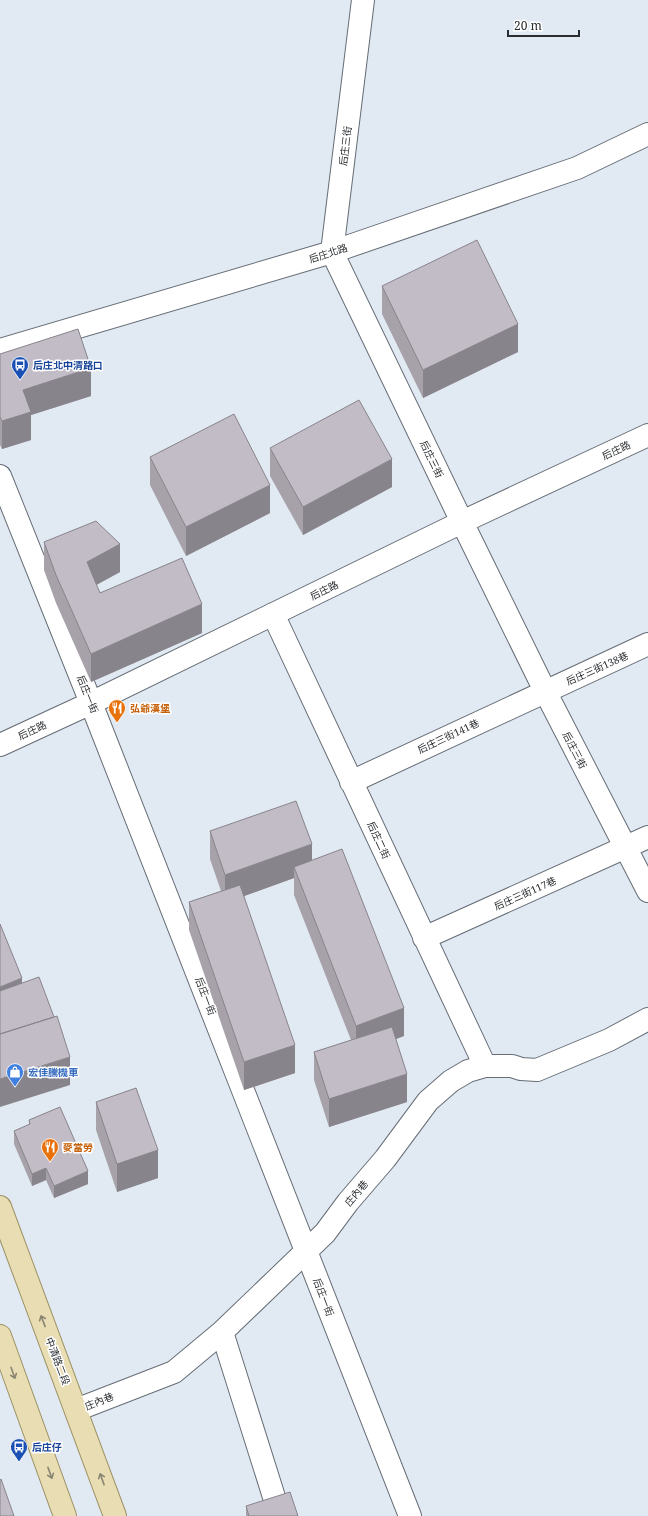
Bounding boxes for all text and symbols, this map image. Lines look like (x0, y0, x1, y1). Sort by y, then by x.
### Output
scale bar (508, 12, 579, 38)
text: 20 m (514, 17, 542, 34)
street label: 后庄三街 (336, 125, 354, 167)
street label: 后庄北路 (307, 240, 349, 266)
bus stop icon: 后庄北中清路口 (10, 355, 30, 380)
place label: 后庄北中清路口 (33, 358, 103, 372)
street label: 后庄路 (599, 437, 633, 463)
street label: 后庄三街 (417, 438, 447, 480)
street label: 后庄路 (307, 577, 341, 603)
street label: 后庄三街138巷 (564, 648, 630, 688)
street label: 后庄一街 (74, 673, 102, 715)
restaurant icon: 弘爺漢堡 (107, 698, 127, 723)
place label: 弘爺漢堡 (130, 701, 171, 715)
street label: 后庄三街141巷 (415, 716, 481, 756)
street label: 后庄路 (15, 717, 49, 743)
street label: 后庄三街 (560, 729, 590, 771)
street label: 后庄二街 (364, 819, 394, 861)
street label: 后庄三街117巷 (492, 873, 558, 913)
street label: 后庄一街 (192, 975, 220, 1017)
shop icon: 宏佳騰機車 (5, 1062, 25, 1087)
place label: 宏佳騰機車 (28, 1065, 78, 1079)
restaurant icon: 麥當勞 (40, 1137, 60, 1162)
place label: 麥當勞 (62, 1140, 93, 1154)
street label: 庄內巷 (341, 1177, 371, 1209)
street label: 后庄一街 (310, 1276, 338, 1318)
one-way arrow (39, 1315, 46, 1328)
street label: 中清路二段 (43, 1335, 73, 1387)
one-way arrow (10, 1366, 17, 1379)
street label: 庄內巷 (82, 1389, 116, 1413)
bus stop icon: 后庄仔 (9, 1437, 29, 1462)
place label: 后庄仔 (32, 1440, 62, 1454)
one-way arrow (47, 1466, 54, 1479)
one-way arrow (97, 1474, 105, 1486)

